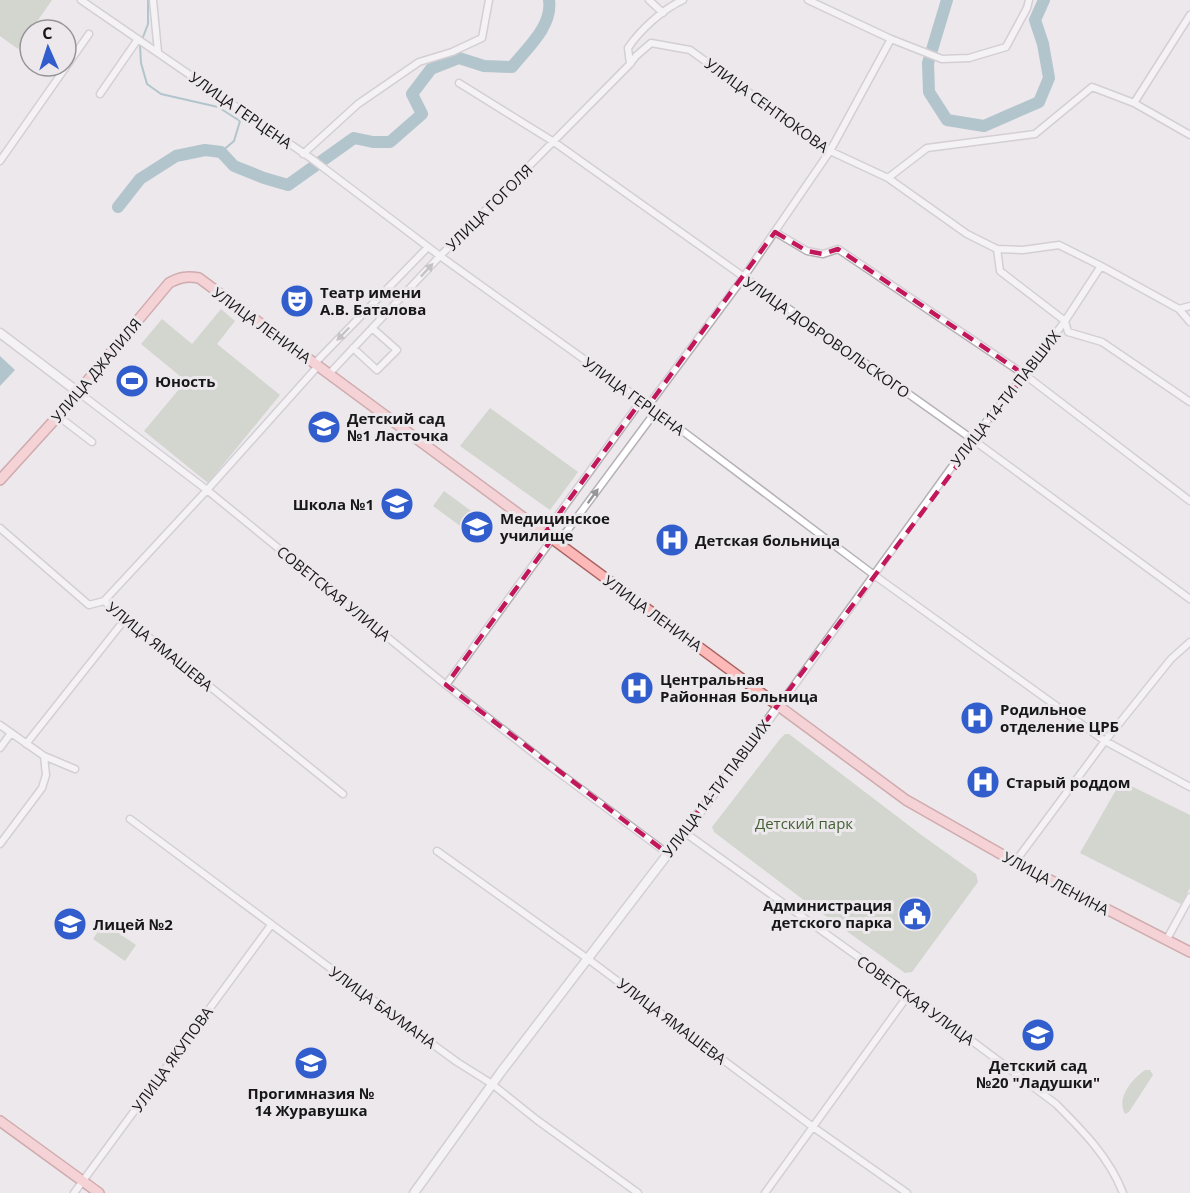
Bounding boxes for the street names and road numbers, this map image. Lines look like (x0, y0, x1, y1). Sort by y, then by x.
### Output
street label: УЛИЦА СЕНТЮКОВА (701, 53, 833, 157)
street label: УЛИЦА ГЕРЦЕНА (186, 67, 297, 153)
street label: УЛИЦА ГОГОЛЯ (441, 159, 537, 255)
street label: УЛИЦА ДОБРОВОЛЬСКОГО (740, 272, 914, 402)
street label: УЛИЦА ЛЕНИНА (209, 282, 316, 368)
street label: УЛИЦА ДЖАЛИЛЯ (47, 314, 145, 426)
street label: УЛИЦА 14-ТИ ПАВШИХ (946, 326, 1064, 470)
street label: УЛИЦА ГЕРЦЕНА (579, 352, 689, 440)
street label: СОВЕТСКАЯ УЛИЦА (273, 541, 395, 645)
street label: УЛИЦА ЛЕНИНА (600, 570, 707, 656)
street label: УЛИЦА ЯМАШЕВА (103, 597, 218, 695)
street label: УЛИЦА 14-ТИ ПАВШИХ (658, 715, 774, 861)
street label: УЛИЦА ЛЕНИНА (999, 847, 1113, 920)
street label: СОВЕТСКАЯ УЛИЦА (853, 951, 979, 1050)
street label: УЛИЦА БАУМАНА (326, 962, 441, 1053)
street label: УЛИЦА ЯМАШЕВА (614, 974, 731, 1069)
street label: УЛИЦА ЯКУПОВА (127, 1002, 217, 1116)

